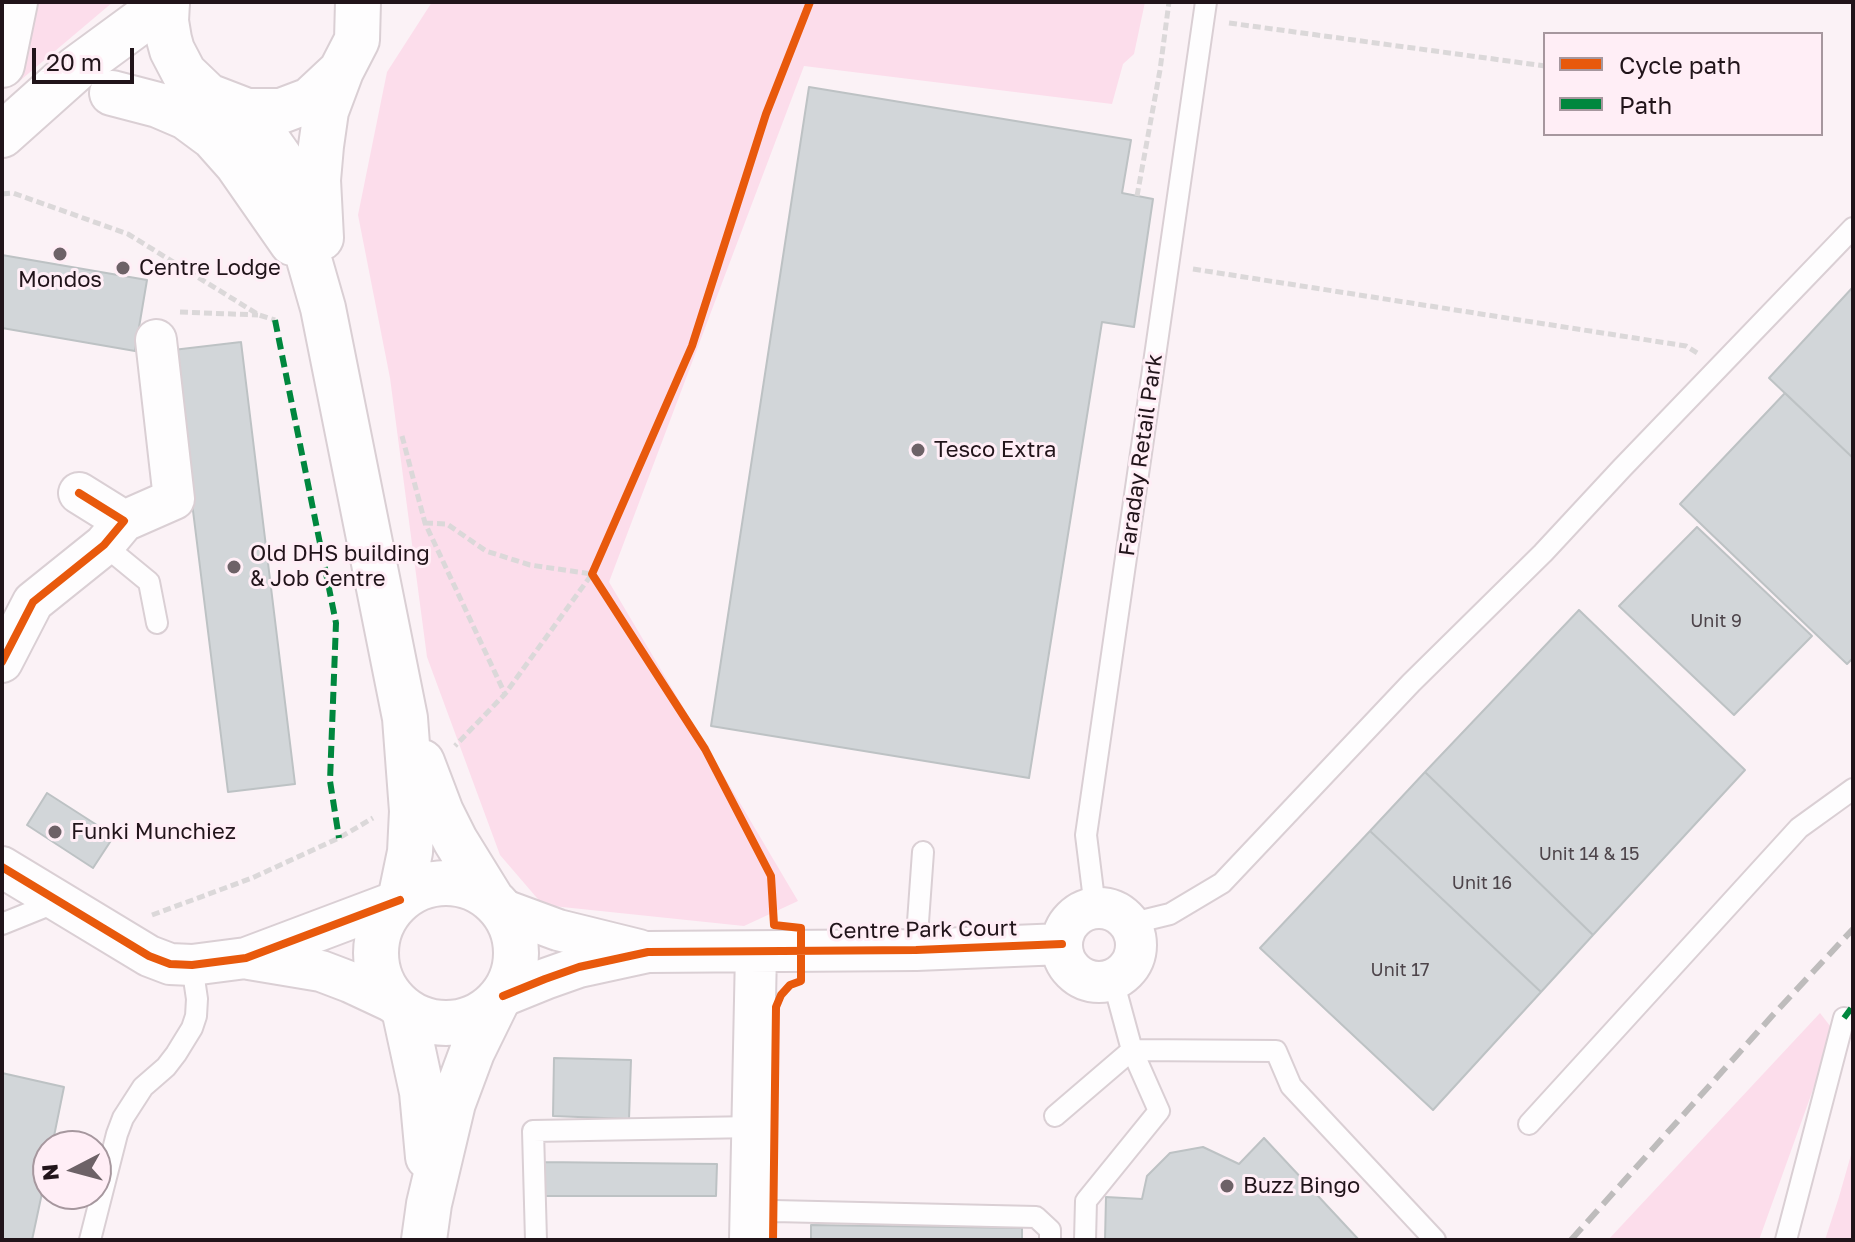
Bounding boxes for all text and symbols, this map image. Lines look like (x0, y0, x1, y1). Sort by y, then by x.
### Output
scale bar (36, 32, 138, 82)
legend (1543, 32, 1823, 136)
text: 20 m (46, 47, 102, 76)
text: Cycle path (1619, 50, 1741, 79)
text: Path (1619, 90, 1672, 119)
marker: Mondos (51, 245, 69, 263)
place label: Centre Lodge (139, 255, 281, 281)
marker: Centre Lodge (114, 259, 132, 277)
place label: Mondos (18, 267, 102, 293)
street label: Faraday Retail Park (1114, 352, 1168, 558)
place label: Tesco Extra (934, 437, 1056, 463)
marker: Tesco Extra (909, 441, 927, 459)
place label: Old DHS building & Job Centre (250, 541, 430, 592)
marker: Old DHS building & Job Centre (225, 558, 243, 576)
house number: Unit 9 (1690, 610, 1742, 632)
place label: Funki Munchiez (71, 819, 236, 845)
marker: Funki Munchiez (46, 823, 64, 841)
house number: Unit 14 & 15 (1539, 843, 1639, 865)
house number: Unit 16 (1452, 872, 1512, 894)
street label: Centre Park Court (828, 915, 1018, 945)
house number: Unit 17 (1370, 959, 1430, 981)
north arrow (32, 1130, 112, 1210)
text: N (35, 1163, 64, 1182)
place label: Buzz Bingo (1243, 1173, 1360, 1199)
marker: Buzz Bingo (1218, 1177, 1236, 1195)

